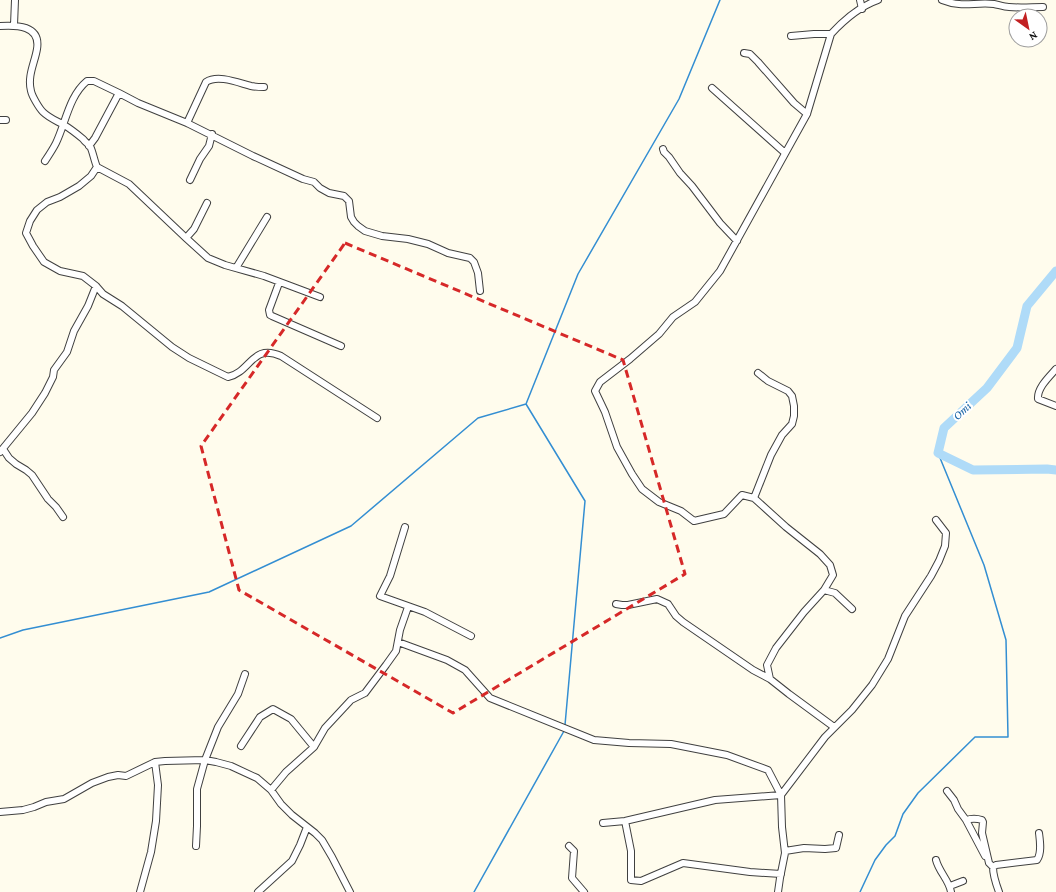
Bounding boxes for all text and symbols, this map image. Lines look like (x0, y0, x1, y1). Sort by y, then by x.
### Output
north arrow (1008, 8, 1048, 48)
text: N (1027, 29, 1040, 44)
water label: Omi (950, 398, 975, 423)

